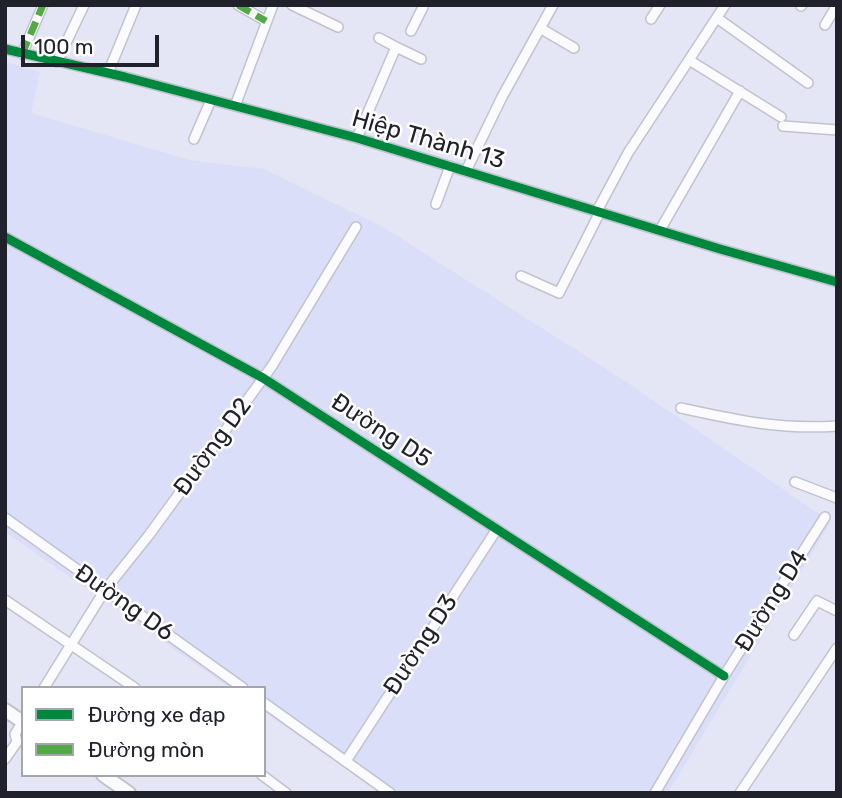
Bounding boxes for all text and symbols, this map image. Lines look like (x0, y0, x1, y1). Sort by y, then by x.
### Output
scale bar (24, 21, 163, 65)
text: 100 m (34, 34, 93, 59)
street label: Hiệp Thành 13 (348, 104, 508, 176)
street label: Đường D5 (325, 388, 437, 474)
street label: Đường D2 (168, 392, 258, 502)
street label: Đường D4 (729, 545, 815, 657)
street label: Đường D6 (69, 558, 179, 648)
street label: Đường D3 (378, 589, 464, 701)
legend (21, 686, 266, 777)
text: Đường xe đạp (88, 702, 226, 727)
text: Đường mòn (88, 737, 204, 762)

